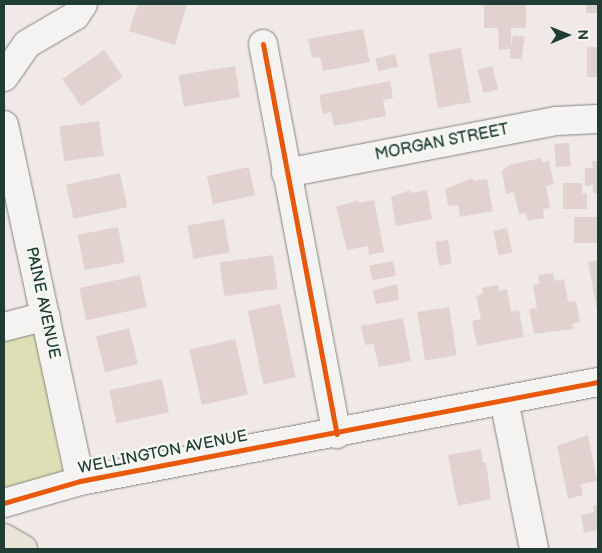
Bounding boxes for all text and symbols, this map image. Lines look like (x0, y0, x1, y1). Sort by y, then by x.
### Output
north arrow (542, 10, 592, 60)
text: N (574, 29, 591, 40)
street label: MORGAN STREET (373, 121, 511, 165)
street label: PAINE AVENUE (21, 245, 63, 361)
street label: WELLINGTON AVENUE (77, 427, 249, 479)

